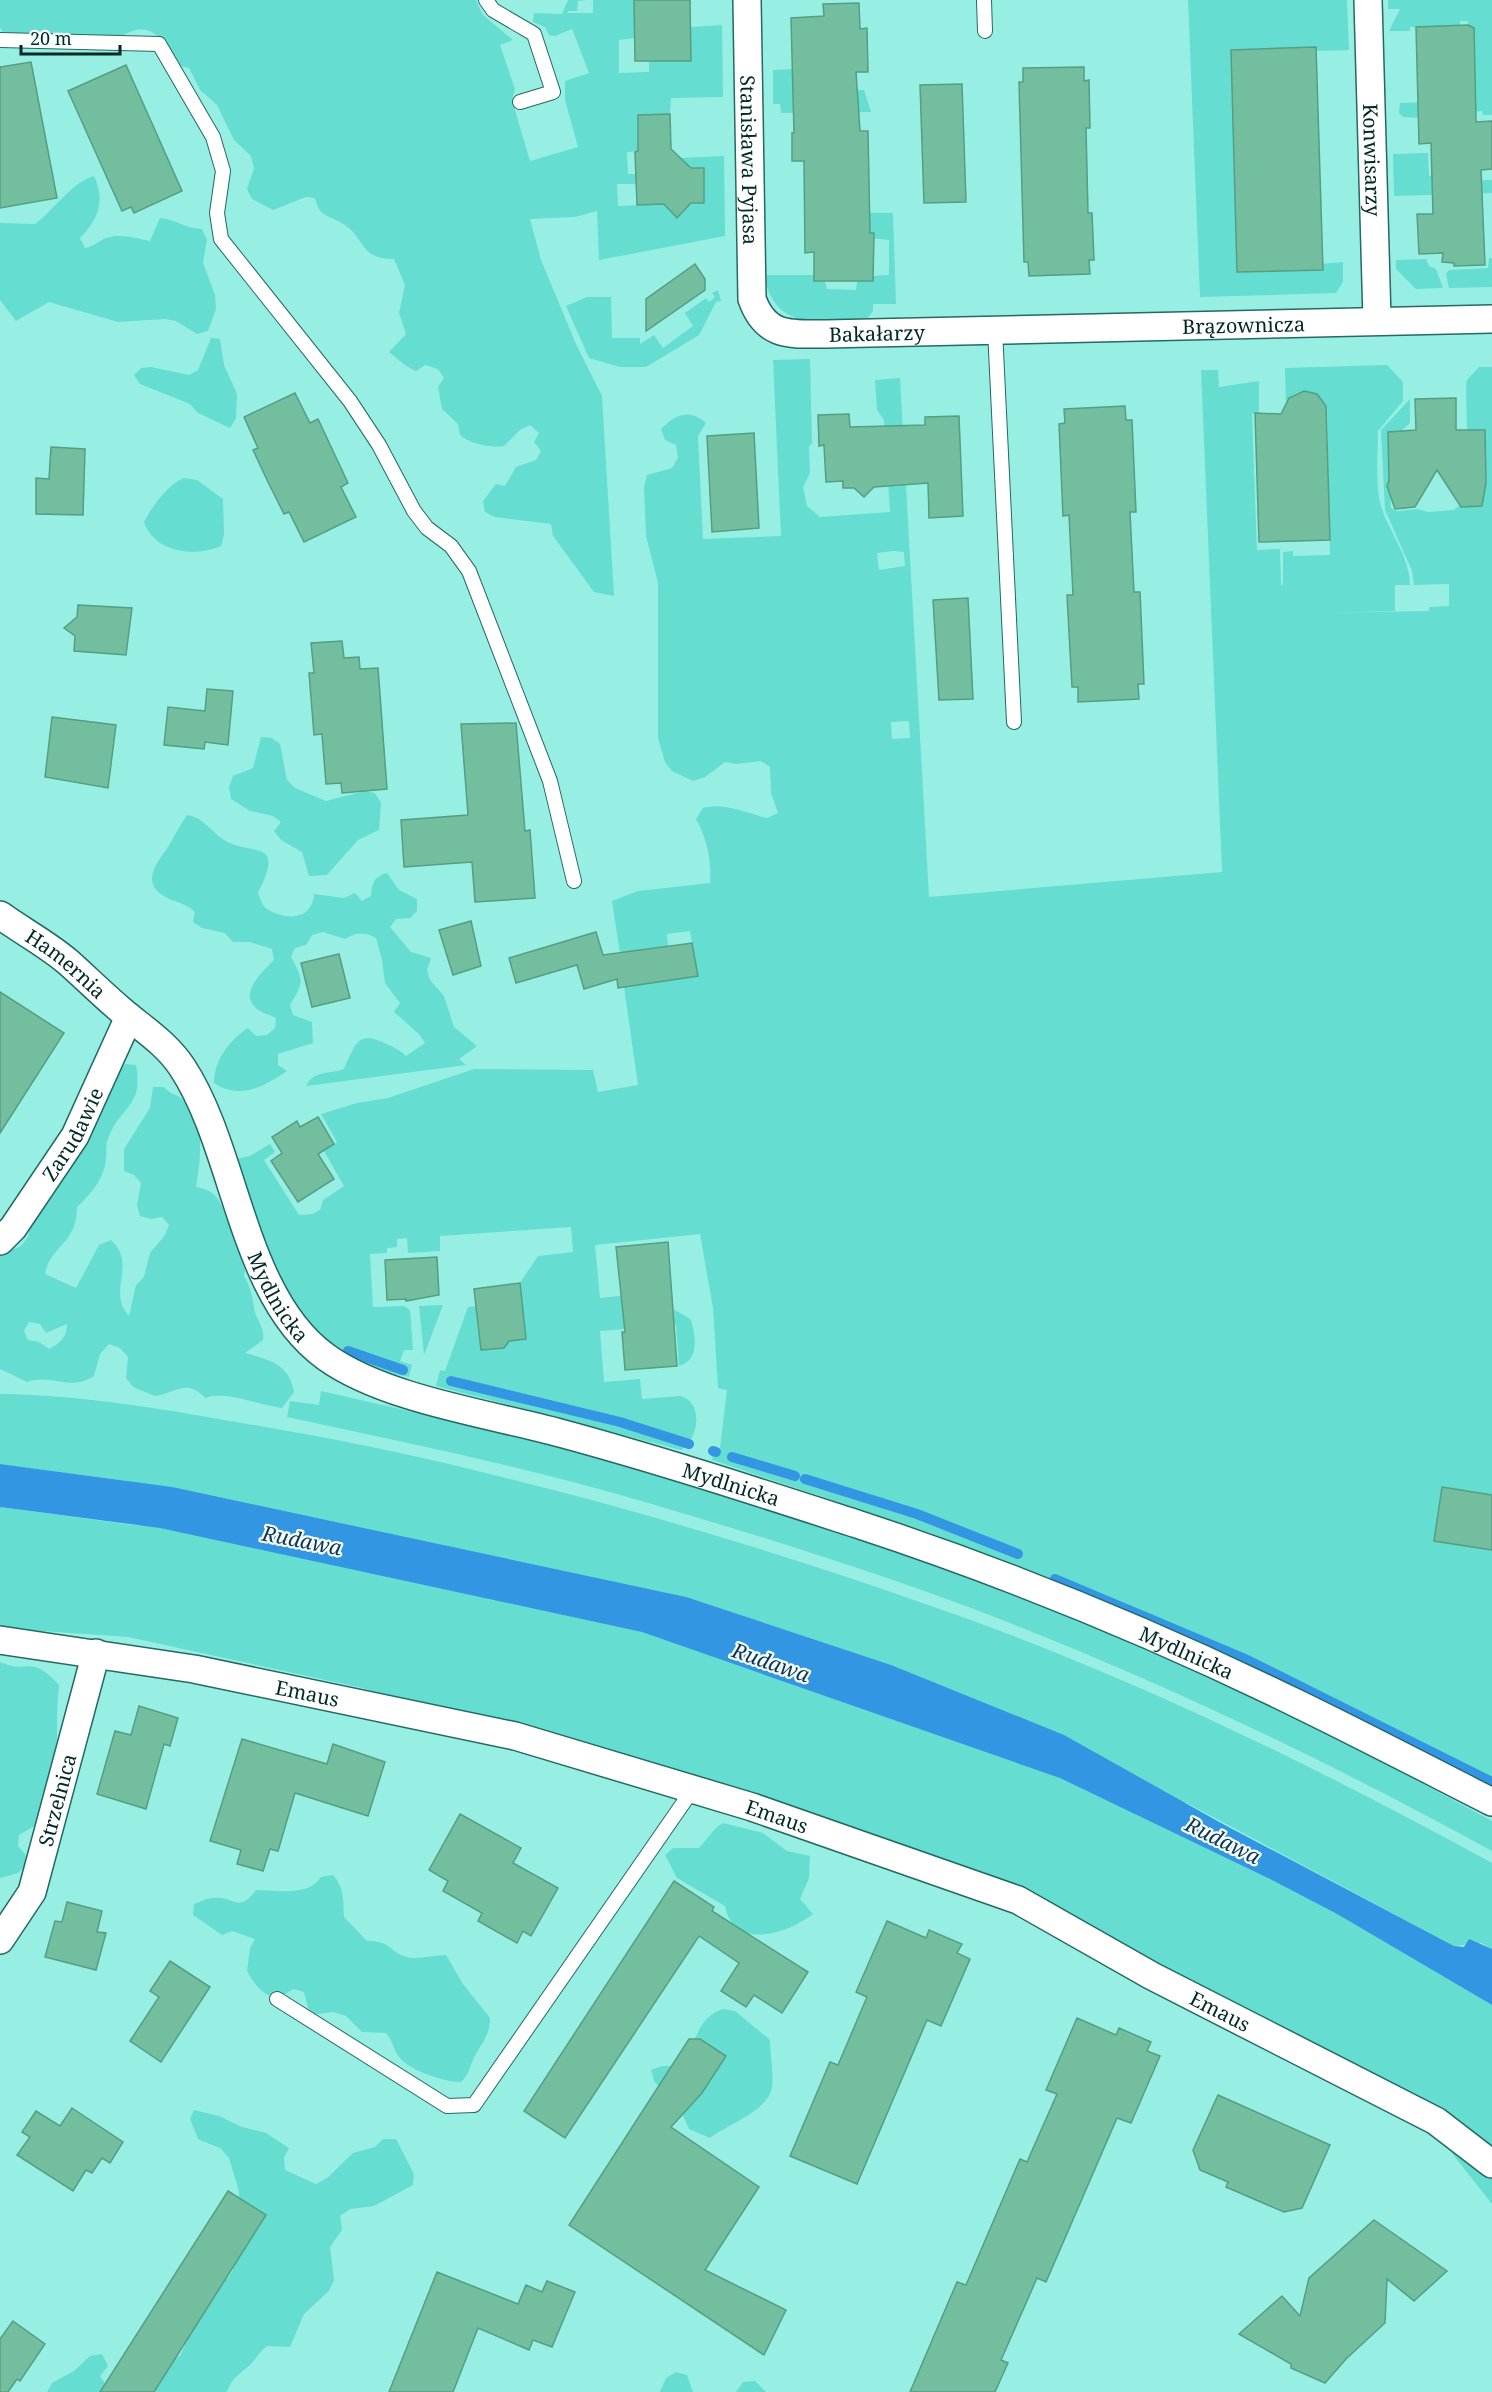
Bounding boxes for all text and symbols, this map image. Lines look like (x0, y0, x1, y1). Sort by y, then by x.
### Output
scale bar (21, 18, 120, 56)
text: 20 m (30, 26, 72, 50)
street label: Stanisława Pyjasa (735, 75, 765, 245)
street label: Konwisarzy (1357, 103, 1388, 217)
street label: Brązownicza (1182, 310, 1305, 339)
street label: Bakałarzy (828, 318, 926, 347)
street label: Hamernia (21, 922, 112, 1004)
street label: Zarudawie (35, 1083, 109, 1186)
street label: Mydlnicka (242, 1247, 315, 1348)
street label: Mydlnicka (679, 1456, 783, 1512)
water label: Rudawa (259, 1518, 345, 1562)
street label: Mydlnicka (1135, 1619, 1238, 1685)
water label: Rudawa (728, 1635, 814, 1689)
street label: Emaus (273, 1673, 342, 1712)
street label: Strzelnica (31, 1751, 82, 1849)
street label: Emaus (742, 1792, 812, 1839)
water label: Rudawa (1180, 1809, 1266, 1871)
street label: Emaus (1185, 1984, 1255, 2038)

